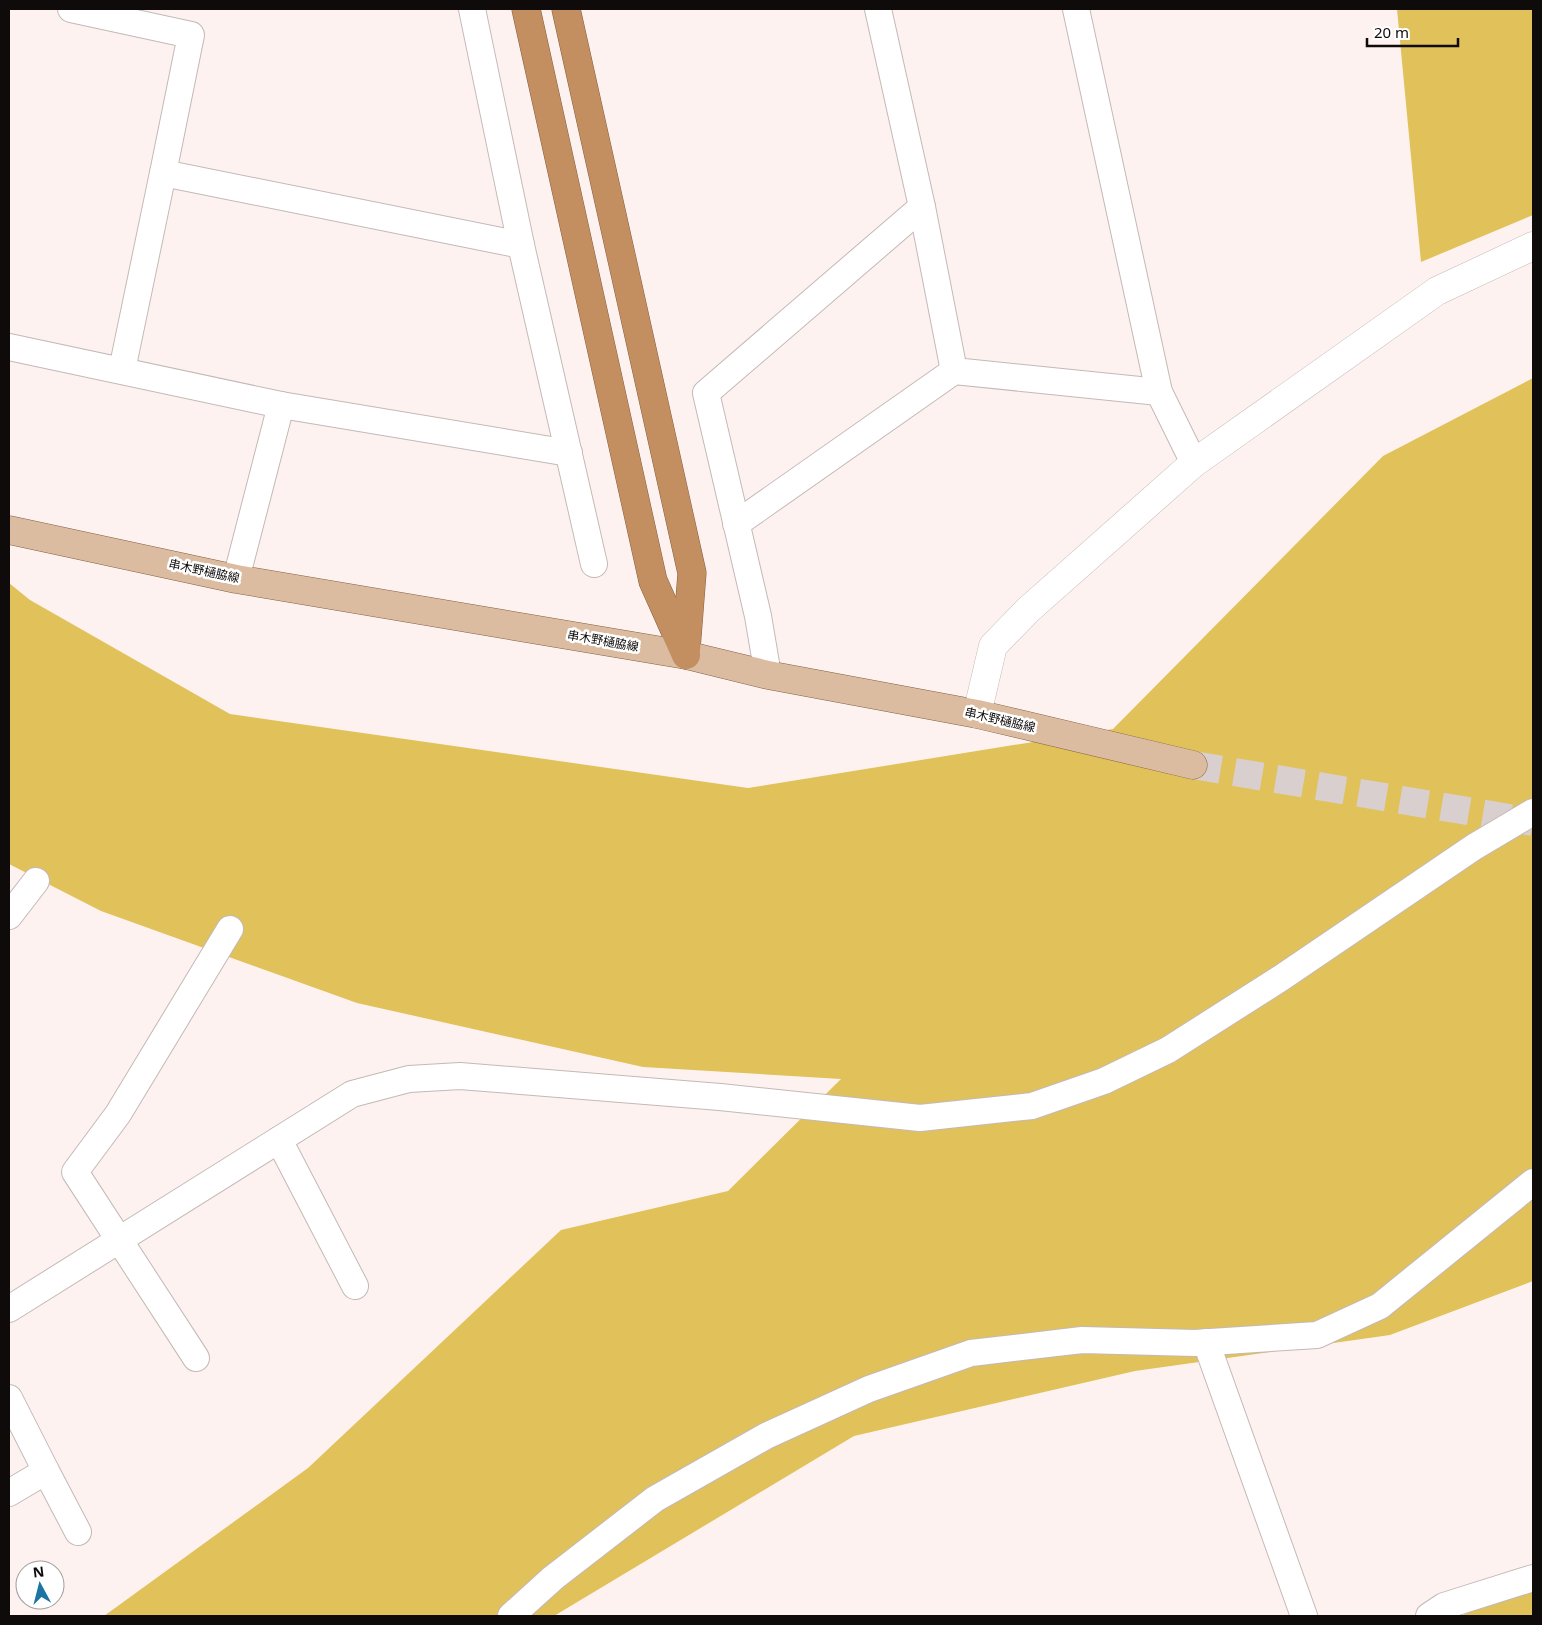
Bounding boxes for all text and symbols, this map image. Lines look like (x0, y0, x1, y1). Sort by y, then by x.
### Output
scale bar (1367, 15, 1458, 47)
text: 20 m (1374, 22, 1409, 42)
street label: 串木野樋脇線 (167, 555, 241, 586)
street label: 串木野樋脇線 (566, 626, 640, 655)
street label: 串木野樋脇線 (963, 703, 1037, 736)
north arrow (15, 1560, 65, 1610)
text: N (32, 1561, 45, 1582)

